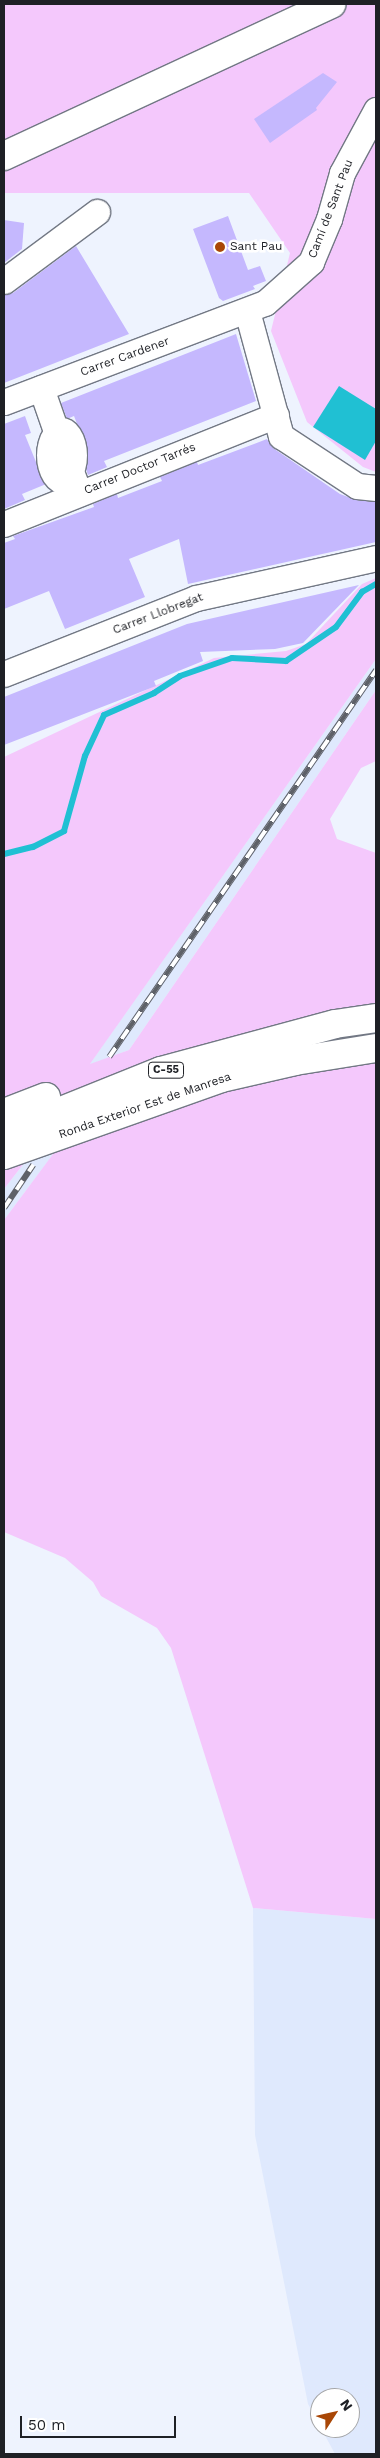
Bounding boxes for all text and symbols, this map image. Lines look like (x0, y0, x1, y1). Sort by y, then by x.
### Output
street label: Camí de Sant Pau (306, 158, 356, 260)
place label: Sant Pau (230, 240, 282, 254)
marker: Sant Pau (214, 241, 226, 253)
street label: Carrer Cardener (78, 334, 172, 380)
street label: Carrer Doctor Tarrés (82, 440, 198, 498)
street label: Carrer Llobregat (111, 590, 205, 638)
road number: C-55 (147, 1062, 185, 1078)
street label: Ronda Exterior Est de Manresa (57, 1070, 233, 1142)
north arrow (310, 2388, 360, 2438)
text: N (337, 2396, 356, 2414)
scale bar (22, 2406, 179, 2438)
text: 50 m (28, 2416, 65, 2434)

